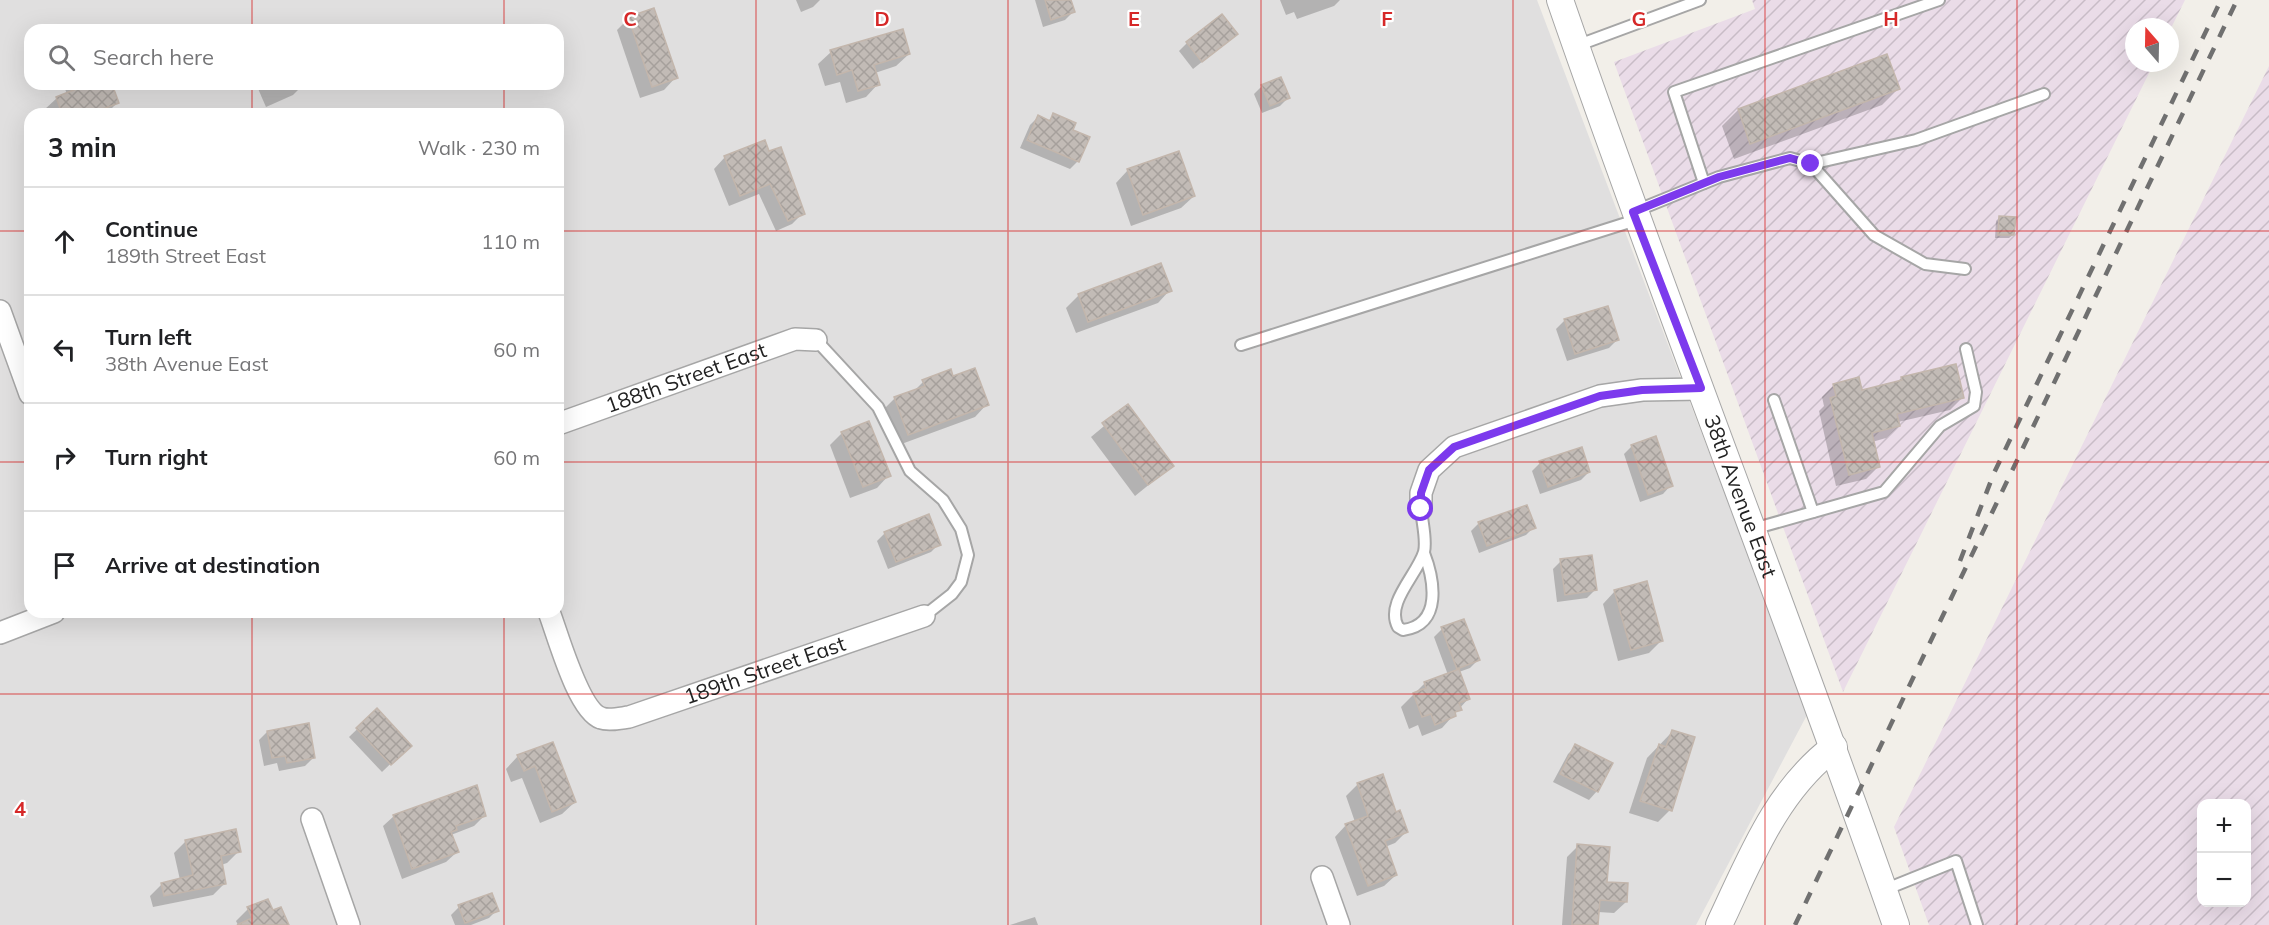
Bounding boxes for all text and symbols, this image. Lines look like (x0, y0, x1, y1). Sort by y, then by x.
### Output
text: C (623, 6, 637, 31)
text: D (874, 6, 890, 31)
text: E (1128, 6, 1140, 31)
text: F (1381, 6, 1393, 31)
text: G (1632, 6, 1646, 31)
text: H (1883, 6, 1899, 31)
north arrow (2125, 18, 2179, 72)
search box (24, 24, 564, 90)
icon: search (45, 41, 78, 74)
text: Search here (93, 43, 214, 71)
text: 3 min (48, 131, 117, 164)
text: Walk · 230 m (418, 135, 540, 160)
route end (1797, 150, 1823, 176)
text: Continue (105, 215, 198, 243)
icon: ahead (48, 225, 81, 258)
text: 110 m (481, 229, 540, 254)
text: 189th Street East (105, 243, 266, 268)
text: Turn left (105, 323, 192, 351)
icon: left (48, 333, 81, 366)
street label: 188th Street East (602, 336, 770, 418)
text: 60 m (493, 337, 540, 362)
text: 38th Avenue East (105, 351, 268, 376)
street label: 38th Avenue East (1699, 411, 1783, 581)
icon: right (48, 441, 81, 474)
text: Turn right (105, 443, 208, 471)
text: 60 m (493, 445, 540, 470)
route start (1407, 495, 1433, 521)
icon: arrive (48, 549, 81, 582)
text: Arrive at destination (105, 551, 320, 579)
street label: 189th Street East (680, 630, 849, 709)
text: 4 (14, 796, 26, 821)
map controls (2197, 799, 2251, 907)
button: + (2197, 799, 2251, 853)
button: − (2197, 853, 2251, 907)

